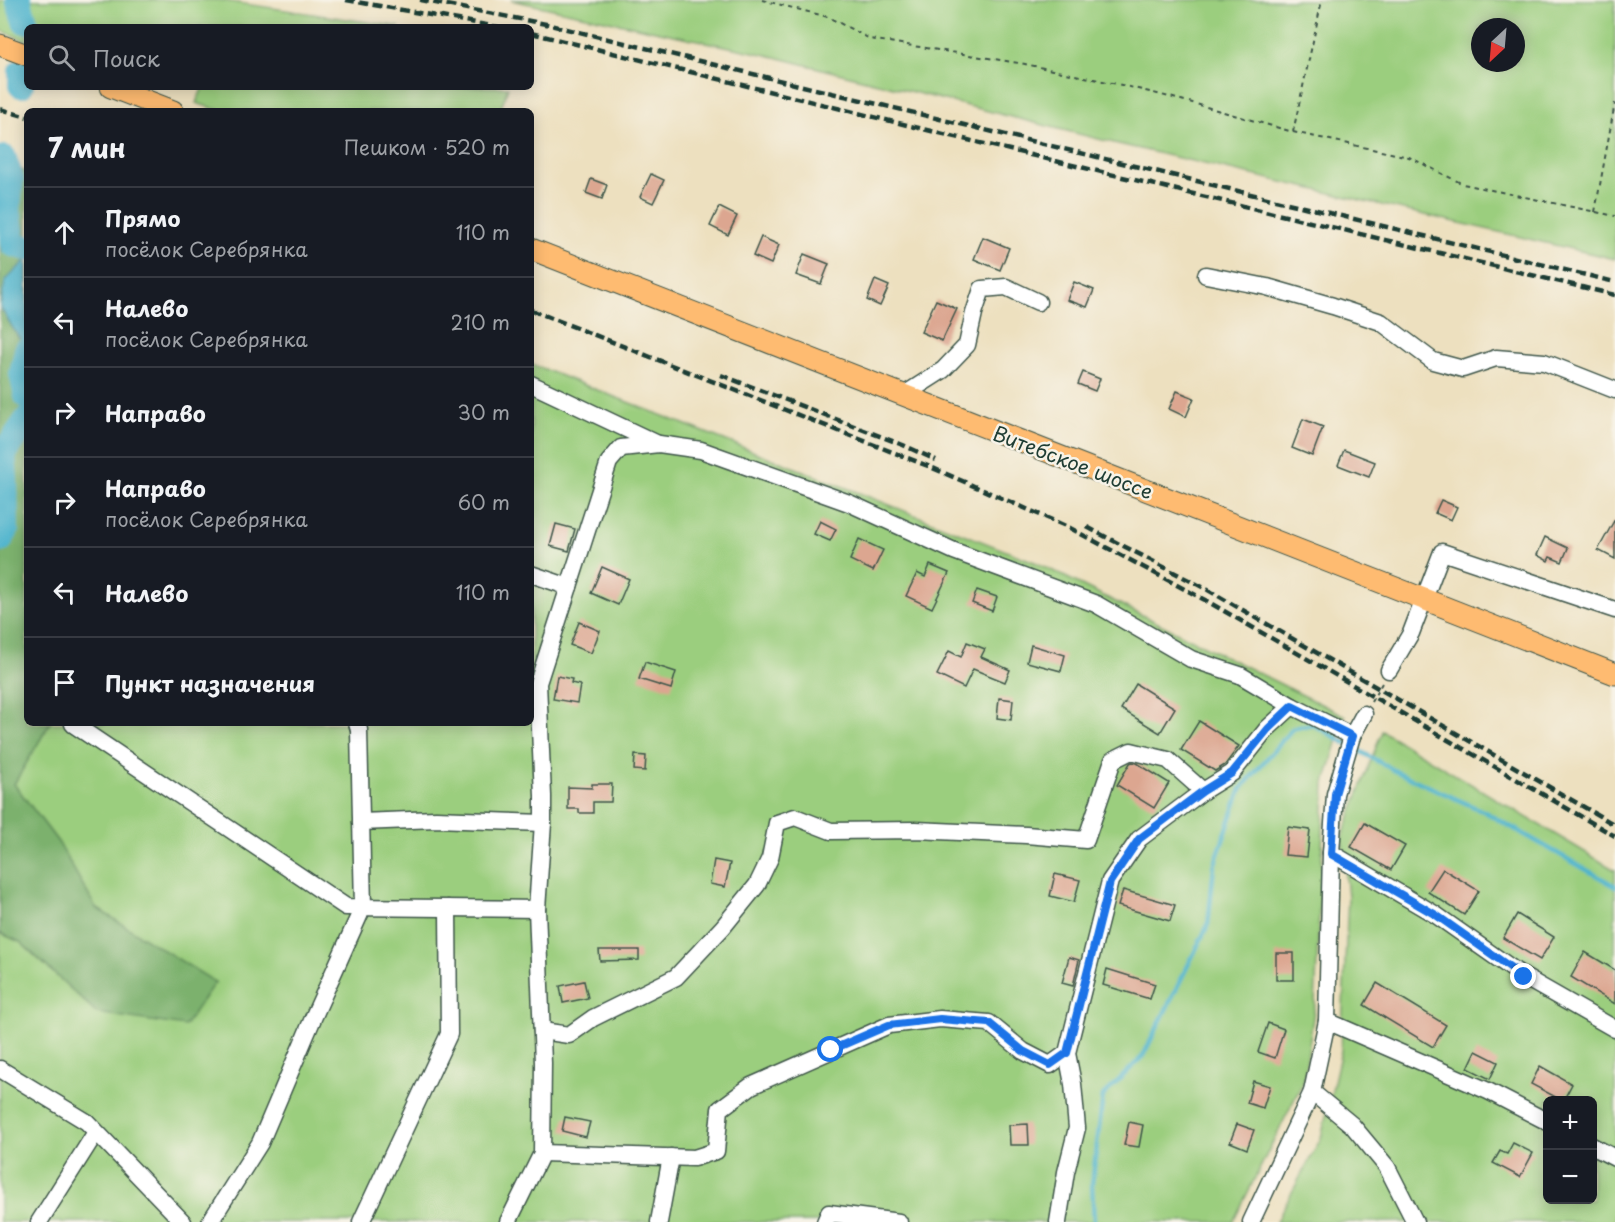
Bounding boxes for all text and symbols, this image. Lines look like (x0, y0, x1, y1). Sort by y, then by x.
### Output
north arrow (1471, 18, 1525, 72)
search box (24, 24, 534, 90)
icon: search (45, 41, 78, 74)
text: Поиск (93, 41, 160, 74)
text: 7 мин (48, 128, 126, 167)
text: Пешком · 520 m (344, 132, 510, 162)
text: Прямо (105, 201, 180, 234)
icon: ahead (48, 216, 81, 249)
text: 110 m (456, 217, 510, 247)
text: посёлок Серебрянка (105, 234, 308, 264)
text: Налево (105, 291, 188, 324)
icon: left (48, 306, 81, 339)
text: 210 m (451, 307, 510, 337)
text: посёлок Серебрянка (105, 324, 308, 354)
icon: right (48, 396, 81, 429)
text: Направо (105, 396, 206, 429)
text: 30 m (457, 397, 510, 427)
street label: Витебское шоссе (989, 418, 1157, 506)
text: Направо (105, 471, 206, 504)
icon: right (48, 486, 81, 519)
text: 60 m (458, 487, 510, 517)
text: посёлок Серебрянка (105, 504, 308, 534)
icon: left (48, 576, 81, 609)
text: Налево (105, 576, 188, 609)
text: 110 m (456, 577, 510, 607)
icon: arrive (48, 666, 81, 699)
text: Пункт назначения (105, 666, 315, 699)
route end (1510, 963, 1536, 989)
route start (817, 1036, 843, 1062)
map controls (1543, 1096, 1597, 1204)
button: + (1543, 1096, 1597, 1150)
button: − (1543, 1150, 1597, 1204)

